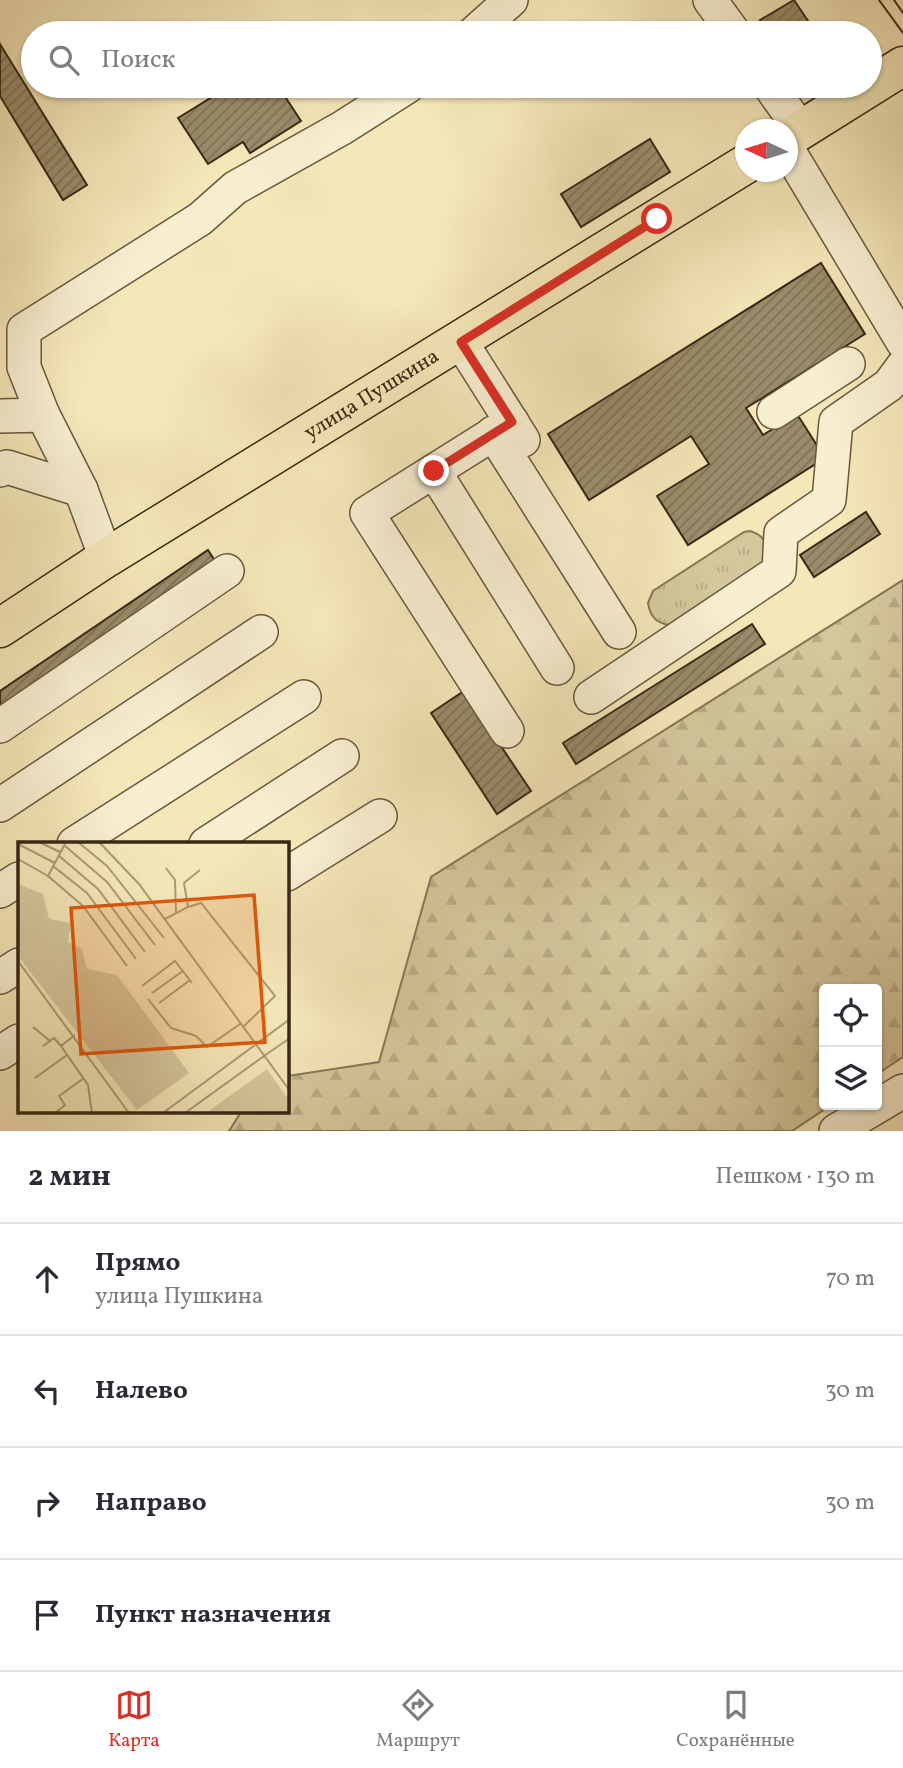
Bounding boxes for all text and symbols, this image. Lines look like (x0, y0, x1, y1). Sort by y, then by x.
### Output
search box (21, 21, 882, 98)
icon: search (45, 41, 83, 79)
text: Поиск (101, 42, 175, 78)
north arrow (735, 119, 798, 182)
route start (641, 203, 672, 234)
street label: улица Пушкина (299, 342, 445, 447)
route end (418, 455, 449, 486)
inset map (18, 842, 289, 1114)
map controls (819, 984, 882, 1110)
button: locate (819, 984, 882, 1047)
button: layers (819, 1047, 882, 1110)
text: 2 мин (28, 1156, 111, 1198)
text: Пешком · 130 m (716, 1161, 875, 1193)
text: Прямо (95, 1245, 180, 1281)
icon: ahead (28, 1260, 66, 1298)
text: 70 m (826, 1263, 875, 1295)
text: улица Пушкина (95, 1281, 263, 1313)
icon: left (28, 1372, 66, 1410)
text: Налево (95, 1373, 188, 1409)
text: 30 m (825, 1375, 875, 1407)
icon: right (28, 1484, 66, 1522)
text: Направо (95, 1485, 207, 1521)
text: 30 m (825, 1487, 875, 1519)
icon: arrive (28, 1596, 66, 1634)
text: Пункт назначения (95, 1597, 331, 1633)
tab: Карта (108, 1686, 160, 1754)
tab: Маршрут (376, 1686, 460, 1754)
tab: Сохранённые (676, 1686, 795, 1754)

